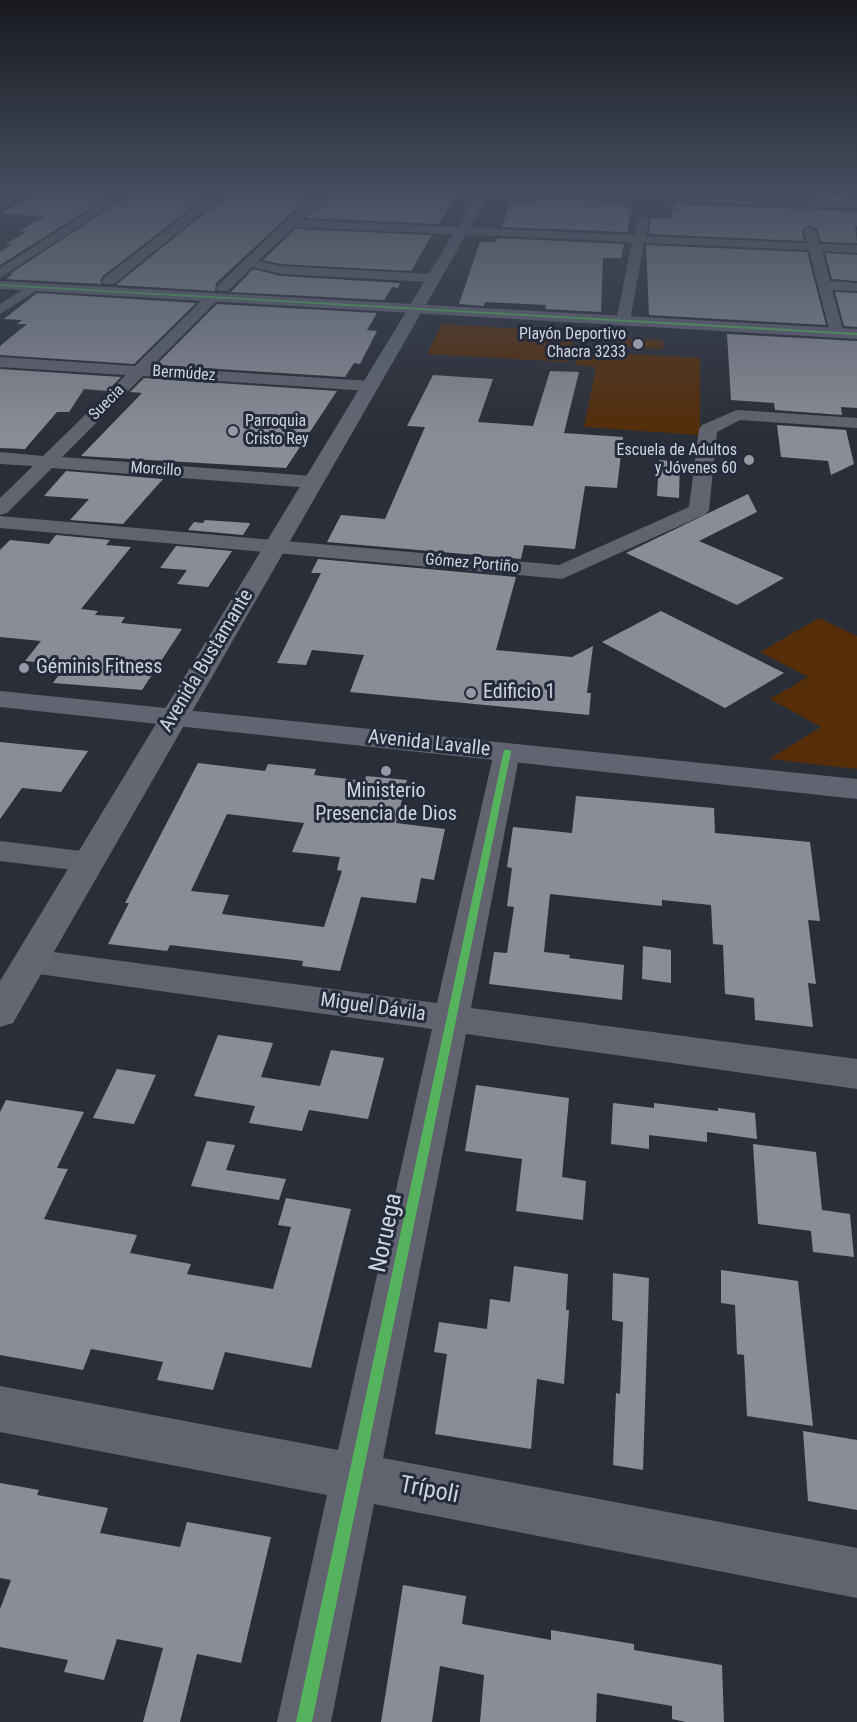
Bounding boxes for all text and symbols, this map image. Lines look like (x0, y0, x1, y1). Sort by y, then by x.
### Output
place label: Playón Deportivo Chacra 3233 (519, 325, 626, 363)
marker: Playón Deportivo Chacra 3233 (631, 337, 645, 351)
street label: Bermúdez (152, 362, 216, 386)
street label: Suecia (85, 381, 129, 425)
place label: Parroquia Cristo Rey (245, 412, 309, 450)
marker: Parroquia Cristo Rey (226, 424, 240, 438)
place label: Escuela de Adultos y Jóvenes 60 (617, 441, 737, 479)
marker: Escuela de Adultos y Jóvenes 60 (742, 453, 756, 467)
street label: Morcillo (130, 459, 182, 481)
street label: Gómez Portiño (424, 550, 520, 578)
street label: Avenida Bustamante (155, 585, 259, 737)
place label: Géminis Fitness (36, 656, 162, 680)
marker: Géminis Fitness (17, 661, 31, 675)
place label: Edificio 1 (483, 681, 555, 705)
marker: Edificio 1 (464, 686, 478, 700)
street label: Avenida Lavalle (367, 726, 491, 762)
marker: Ministerio Presencia de Dios (379, 764, 393, 778)
place label: Ministerio Presencia de Dios (315, 780, 457, 827)
street label: Miguel Dávila (319, 989, 427, 1027)
street label: Noruega (365, 1191, 409, 1275)
street label: Trípoli (397, 1471, 461, 1511)

